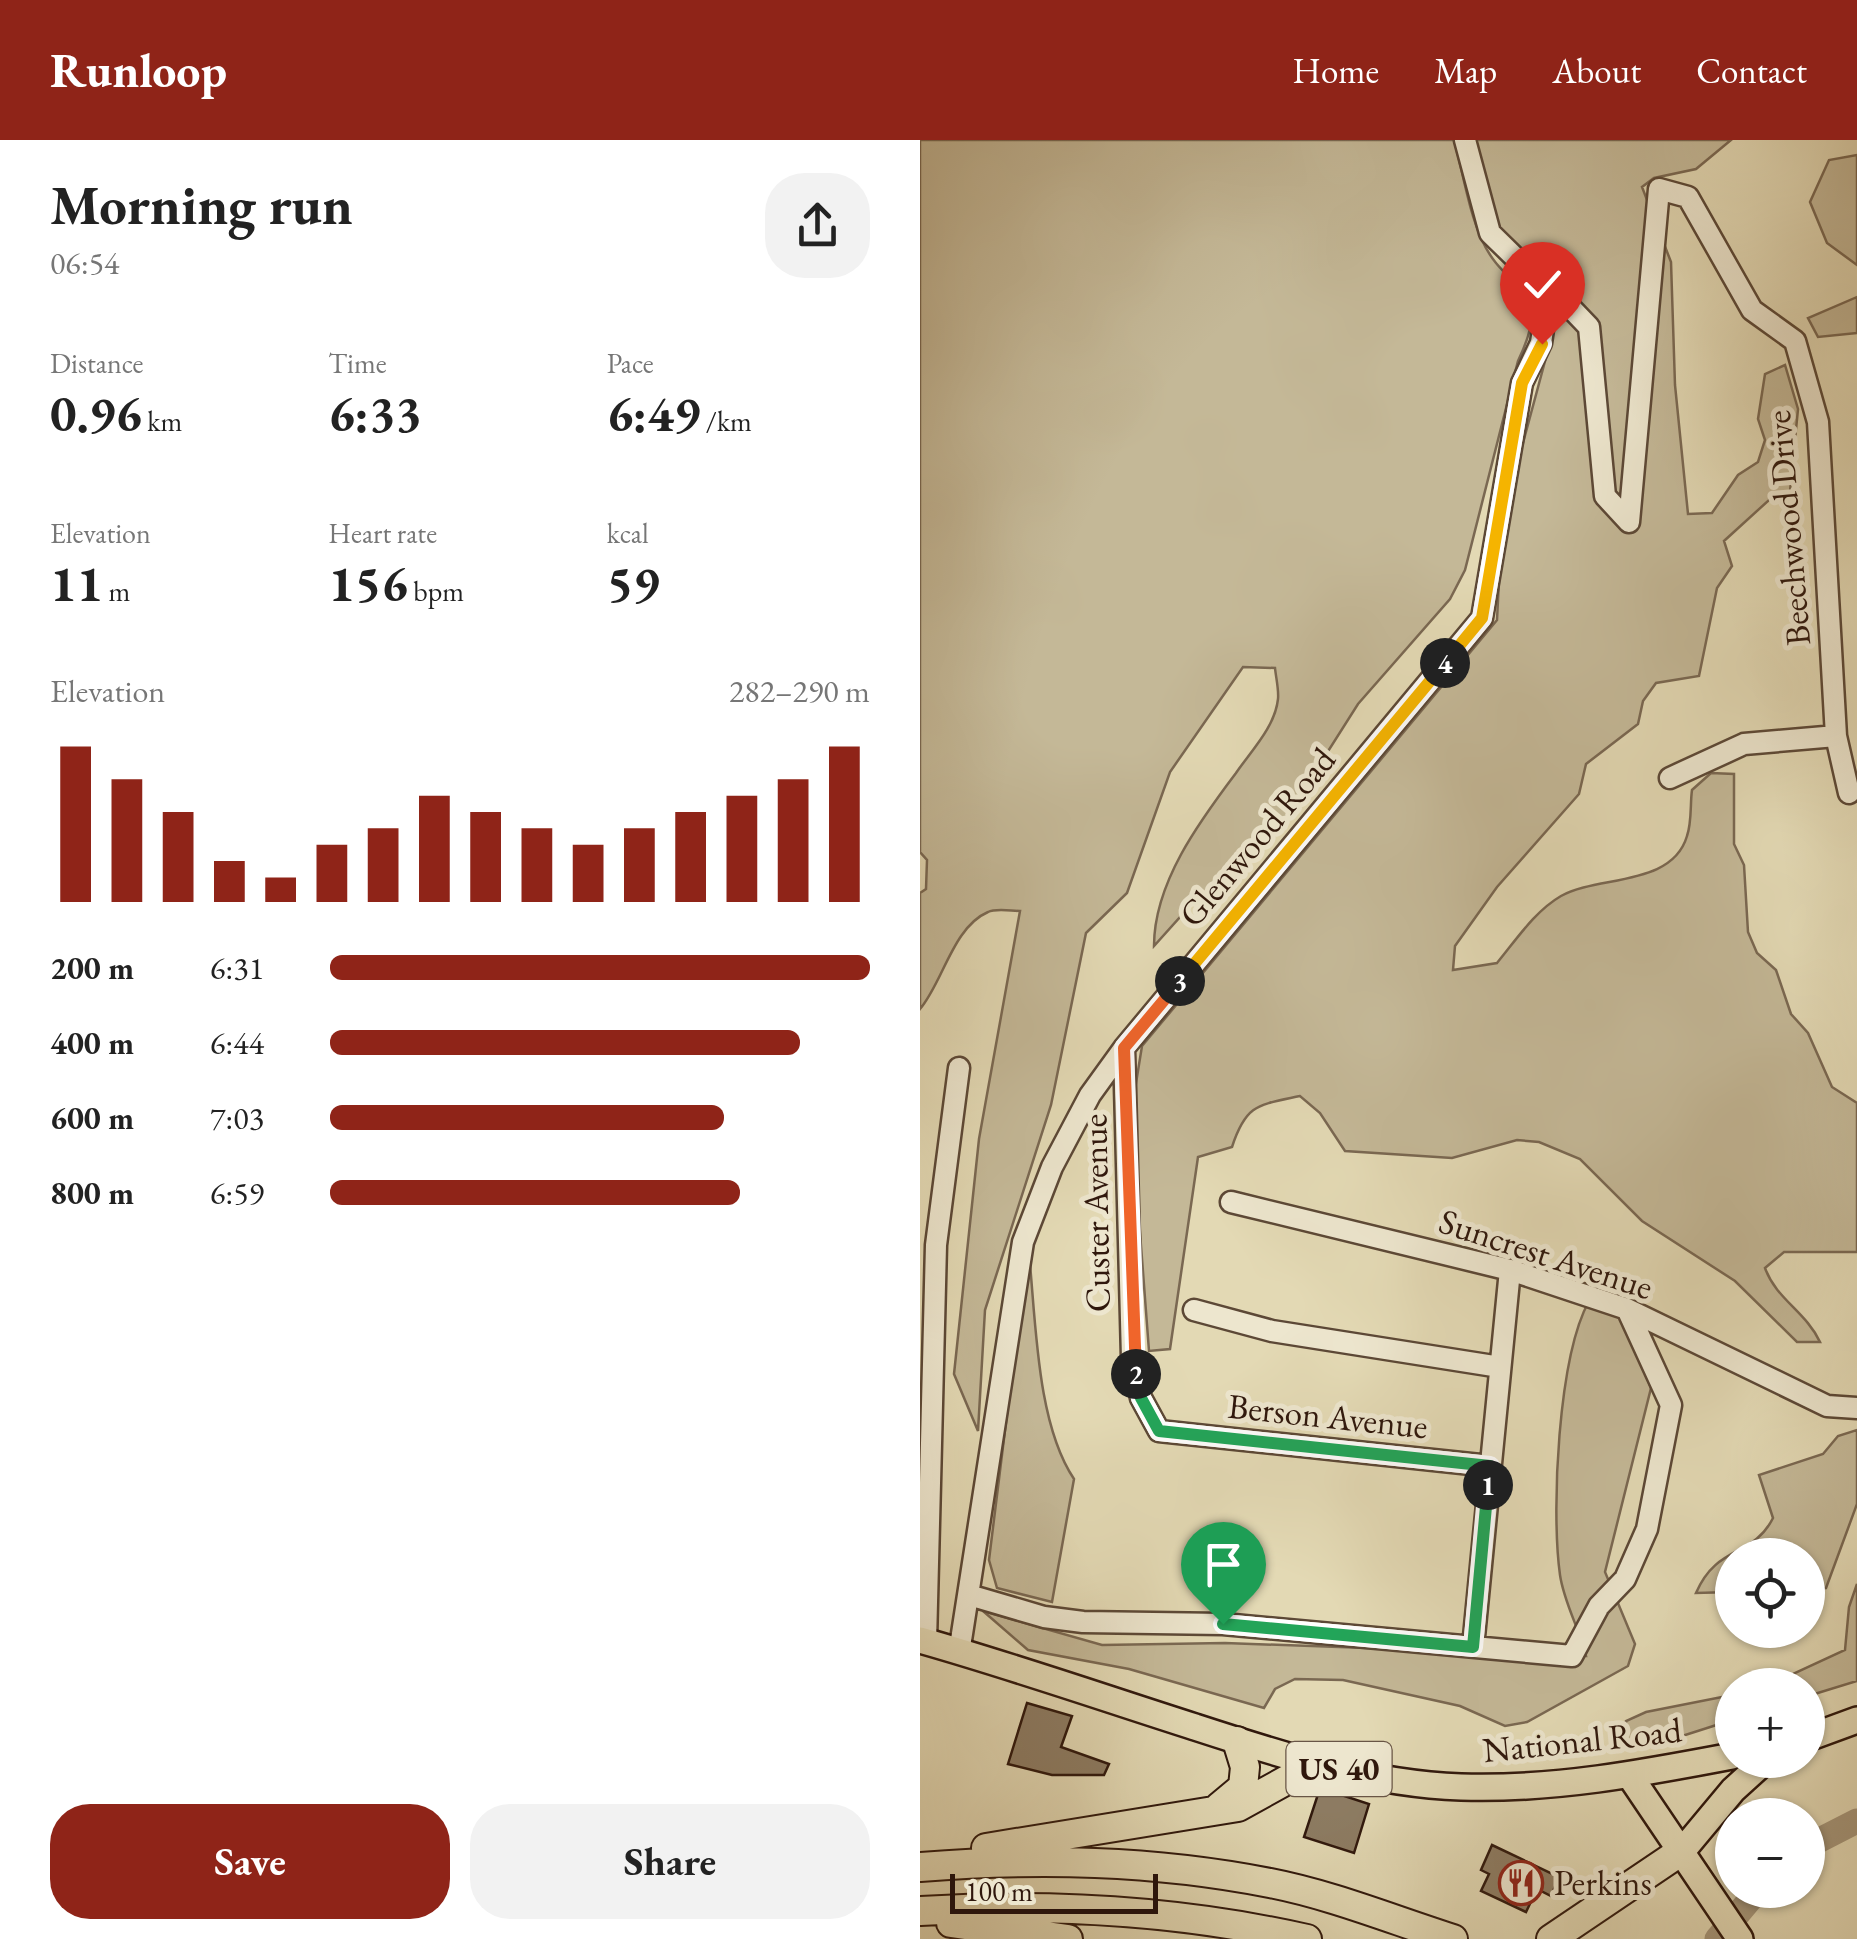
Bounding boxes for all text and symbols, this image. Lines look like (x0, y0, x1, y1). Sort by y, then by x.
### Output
text: Runloop (50, 39, 227, 101)
text: Home (1293, 48, 1379, 93)
text: Map (1434, 48, 1497, 93)
text: About (1552, 48, 1641, 93)
text: Contact (1696, 48, 1807, 93)
text: Morning run (50, 169, 353, 240)
button: share (765, 173, 870, 278)
text: 06:54 (50, 242, 119, 284)
pin (1500, 242, 1585, 345)
icon: check (1515, 257, 1570, 312)
text: Distance (50, 345, 144, 381)
text: Time (328, 345, 387, 381)
text: Pace (607, 345, 654, 381)
text: 0.96 (50, 381, 142, 446)
text: 6:33 (328, 381, 422, 446)
text: 6:49 (607, 381, 700, 446)
text: km (142, 403, 182, 439)
text: /km (700, 403, 752, 439)
street label: Beechwood Drive (1755, 409, 1820, 647)
text: Elevation (50, 515, 151, 551)
text: Heart rate (328, 515, 437, 551)
text: kcal (607, 515, 649, 551)
text: 11 (50, 551, 103, 616)
text: 156 (328, 551, 408, 616)
text: 59 (607, 551, 660, 616)
text: m (103, 573, 130, 609)
text: bpm (408, 573, 464, 609)
pin: 4 (1420, 638, 1470, 688)
text: 4 (1438, 645, 1452, 681)
text: Elevation (50, 670, 165, 712)
text: 282–290 m (729, 670, 870, 712)
street label: Glenwood Road (1168, 737, 1345, 936)
text: 200 m (50, 947, 134, 989)
text: 6:31 (210, 947, 264, 989)
pin: 3 (1155, 956, 1205, 1006)
text: 3 (1173, 963, 1187, 999)
text: 400 m (50, 1022, 134, 1064)
text: 6:44 (210, 1022, 264, 1064)
text: 600 m (50, 1097, 134, 1139)
text: 7:03 (210, 1097, 264, 1139)
street label: Custer Avenue (1071, 1113, 1120, 1313)
text: 800 m (50, 1172, 134, 1214)
text: 6:59 (210, 1172, 264, 1214)
street label: Suncrest Avenue (1434, 1198, 1659, 1309)
pin: 2 (1111, 1349, 1161, 1399)
text: 2 (1129, 1356, 1143, 1392)
street label: Berson Avenue (1226, 1383, 1430, 1448)
pin: 1 (1463, 1460, 1513, 1510)
text: 1 (1481, 1467, 1495, 1503)
pin (1181, 1522, 1266, 1625)
icon: arrive (1196, 1537, 1251, 1592)
map controls (1715, 1538, 1825, 1908)
button: locate (1715, 1538, 1825, 1648)
button: + (1715, 1668, 1825, 1778)
street label: National Road (1480, 1707, 1684, 1772)
road number: US 40 (1286, 1742, 1392, 1796)
button: − (1715, 1798, 1825, 1908)
button: Save (50, 1804, 450, 1919)
button: Share (470, 1804, 870, 1919)
restaurant icon: Perkins (1498, 1860, 1544, 1906)
place label: Perkins (1554, 1860, 1652, 1905)
scale bar (950, 1869, 1158, 1914)
text: 100 m (965, 1873, 1033, 1909)

